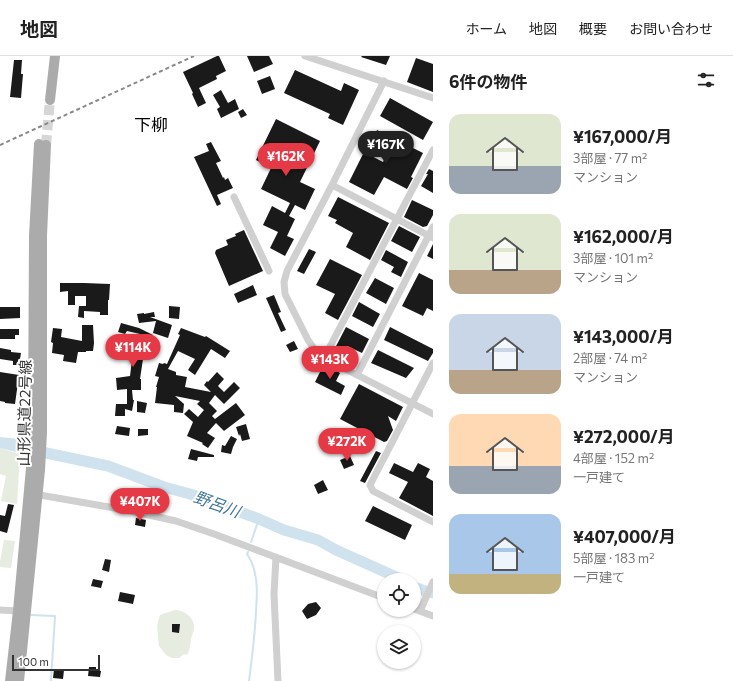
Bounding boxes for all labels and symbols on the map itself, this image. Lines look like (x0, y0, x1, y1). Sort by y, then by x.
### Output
district label: 下柳 (134, 114, 168, 135)
pin: ¥167K (358, 131, 414, 165)
pin: ¥162K (258, 143, 314, 177)
pin: ¥114K (105, 334, 161, 368)
pin: ¥143K (302, 346, 358, 380)
street label: 山形県道22号線 (14, 360, 34, 466)
pin: ¥272K (319, 428, 375, 462)
water label: 野呂川 (191, 486, 245, 521)
pin: ¥407K (112, 488, 168, 522)
scale bar (12, 653, 100, 672)

